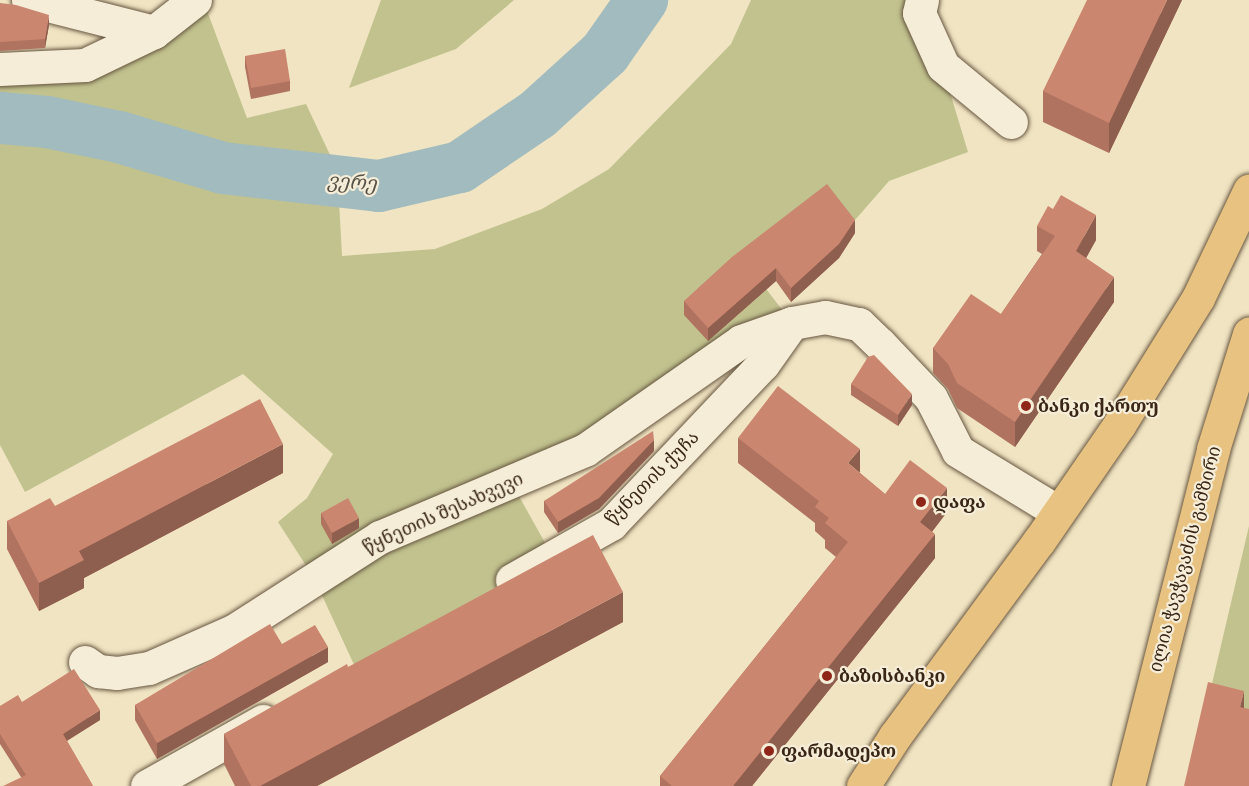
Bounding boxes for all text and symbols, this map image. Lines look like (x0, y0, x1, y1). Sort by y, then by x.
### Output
water label: ვერე (326, 168, 378, 196)
place label: ბანკი ქართუ (1038, 395, 1159, 417)
marker: ბანკი ქართუ (1019, 399, 1033, 413)
street label: წყნეთის ქუჩა (601, 427, 703, 529)
street label: ილია ჭავჭავაძის გამზირი (1144, 444, 1226, 674)
street label: წყნეთის შესახვევი (360, 468, 526, 558)
place label: დაფა (933, 491, 986, 513)
marker: დაფა (914, 495, 928, 509)
place label: ბაზისბანკი (839, 665, 945, 687)
marker: ბაზისბანკი (820, 669, 834, 683)
place label: ფარმადეპო (781, 740, 896, 762)
marker: ფარმადეპო (762, 744, 776, 758)

